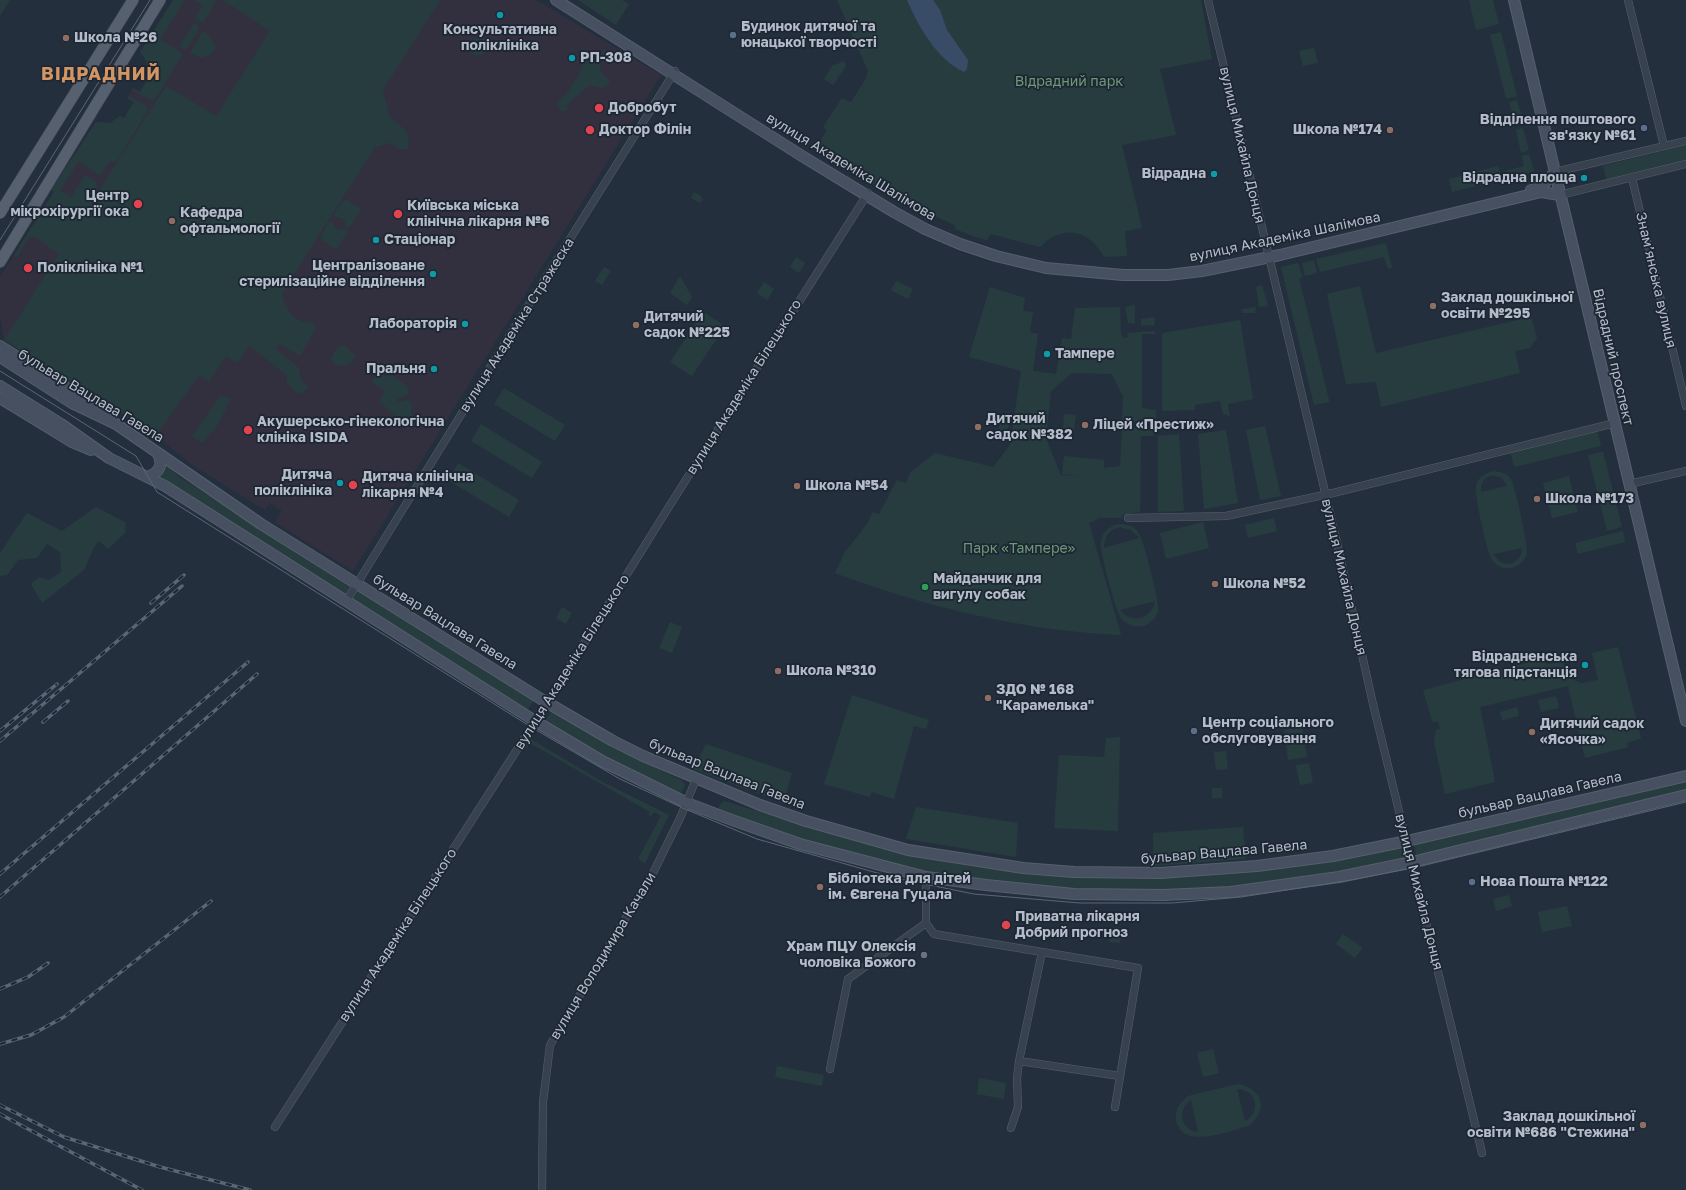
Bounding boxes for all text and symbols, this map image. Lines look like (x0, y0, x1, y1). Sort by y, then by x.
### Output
marker: Консультативна поліклініка (495, 10, 505, 20)
place label: Будинок дитячої та юнацької творчості (741, 19, 877, 52)
place label: Консультативна поліклініка (443, 22, 557, 54)
place label: Школа №26 (74, 30, 157, 46)
marker: Будинок дитячої та юнацької творчості (728, 30, 738, 40)
marker: Школа №26 (61, 33, 71, 43)
place label: РП-308 (580, 50, 632, 66)
marker: РП-308 (567, 53, 577, 63)
district label: ВІДРАДНИЙ (41, 63, 161, 85)
street label: вулиця Михайла Донця (1216, 65, 1268, 225)
park label: Відрадний парк (1015, 74, 1123, 90)
place label: Добробут (608, 100, 677, 116)
marker: Добробут (593, 102, 605, 114)
street label: вулиця Академіка Шалімова (763, 110, 939, 224)
place label: Відділення поштового зв'язку №61 (1480, 112, 1636, 144)
place label: Доктор Філін (599, 122, 691, 138)
place label: Школа №174 (1293, 122, 1382, 138)
marker: Відділення поштового зв'язку №61 (1639, 123, 1649, 133)
marker: Доктор Філін (584, 124, 596, 136)
marker: Школа №174 (1385, 125, 1395, 135)
place label: Відрадна (1141, 166, 1206, 182)
marker: Відрадна (1209, 169, 1219, 179)
place label: Відрадна площа (1462, 170, 1576, 186)
marker: Відрадна площа (1579, 173, 1589, 183)
place label: Центр мікрохірургії ока (10, 188, 129, 220)
marker: Центр мікрохірургії ока (132, 198, 144, 210)
place label: Київська міська клінічна лікарня №6 (407, 198, 550, 230)
place label: Кафедра офтальмології (180, 205, 280, 238)
marker: Київська міська клінічна лікарня №6 (392, 208, 404, 220)
street label: вулиця Академіка Шалімова (1188, 209, 1382, 265)
street label: Знамʼянська вулиця (1632, 210, 1680, 350)
marker: Кафедра офтальмології (167, 216, 177, 226)
place label: Стаціонар (384, 232, 455, 248)
marker: Стаціонар (371, 235, 381, 245)
street label: вулиця Академіка Стражеска (456, 235, 578, 415)
place label: Централізоване стерилізаційне відділення (239, 258, 425, 290)
place label: Поліклініка №1 (37, 260, 143, 276)
marker: Поліклініка №1 (22, 262, 34, 274)
marker: Централізоване стерилізаційне відділення (428, 269, 438, 279)
street label: Відрадний проспект (1589, 287, 1637, 427)
place label: Заклад дошкільної освіти №295 (1441, 290, 1573, 322)
street label: вулиця Академіка Білецького (683, 296, 805, 478)
marker: Заклад дошкільної освіти №295 (1428, 301, 1438, 311)
place label: Дитячий садок №225 (644, 309, 730, 342)
place label: Лабораторія (369, 316, 457, 332)
marker: Лабораторія (460, 319, 470, 329)
marker: Дитячий садок №225 (631, 320, 641, 330)
street label: бульвар Вацлава Гавела (15, 346, 167, 446)
place label: Тампере (1055, 346, 1115, 362)
marker: Тампере (1042, 349, 1052, 359)
place label: Пральня (366, 361, 426, 377)
marker: Пральня (429, 364, 439, 374)
place label: Дитячий садок №382 (986, 411, 1072, 444)
place label: Акушерсько-гінекологічна клініка ISIDA (257, 414, 444, 446)
place label: Ліцей «Престиж» (1093, 417, 1214, 433)
marker: Ліцей «Престиж» (1080, 420, 1090, 430)
marker: Дитячий садок №382 (973, 422, 983, 432)
marker: Акушерсько-гінекологічна клініка ISIDA (242, 424, 254, 436)
place label: Дитяча поліклініка (254, 467, 332, 500)
place label: Дитяча клінічна лікарня №4 (362, 469, 474, 502)
marker: Дитяча поліклініка (335, 478, 345, 488)
place label: Школа №54 (805, 478, 888, 494)
marker: Дитяча клінічна лікарня №4 (347, 479, 359, 491)
marker: Школа №54 (792, 481, 802, 491)
place label: Школа №173 (1545, 491, 1634, 507)
marker: Школа №173 (1532, 494, 1542, 504)
street label: вулиця Михайла Донця (1318, 497, 1370, 657)
park label: Парк «Тампере» (963, 541, 1075, 557)
street label: бульвар Вацлава Гавела (370, 571, 520, 673)
street label: вулиця Академіка Білецького (511, 571, 633, 753)
place label: Майданчик для вигулу собак (933, 571, 1041, 604)
place label: Школа №52 (1223, 576, 1306, 592)
marker: Школа №52 (1210, 579, 1220, 589)
marker: Майданчик для вигулу собак (920, 582, 930, 592)
place label: Відрадненська тягова підстанція (1454, 649, 1577, 682)
marker: Відрадненська тягова підстанція (1580, 660, 1590, 670)
place label: Школа №310 (786, 663, 876, 679)
marker: Школа №310 (773, 666, 783, 676)
place label: ЗДО № 168 "Карамелька" (996, 682, 1094, 714)
marker: ЗДО № 168 "Карамелька" (983, 693, 993, 703)
place label: Центр соціального обслуговування (1202, 715, 1334, 748)
place label: Дитячий садок «Ясочка» (1540, 716, 1644, 748)
marker: Центр соціального обслуговування (1189, 726, 1199, 736)
marker: Дитячий садок «Ясочка» (1527, 727, 1537, 737)
street label: бульвар Вацлава Гавела (646, 735, 808, 813)
street label: бульвар Вацлава Гавела (1457, 768, 1623, 822)
street label: вулиця Михайла Донця (1391, 812, 1447, 972)
street label: бульвар Вацлава Гавела (1140, 836, 1308, 868)
street label: вулиця Академіка Білецького (336, 845, 460, 1025)
street label: вулиця Володимира Качали (546, 869, 660, 1043)
place label: Бібліотека для дітей ім. Євгена Гуцала (828, 871, 971, 904)
place label: Нова Пошта №122 (1480, 874, 1608, 890)
marker: Нова Пошта №122 (1467, 877, 1477, 887)
marker: Бібліотека для дітей ім. Євгена Гуцала (815, 882, 825, 892)
place label: Приватна лікарня Добрий прогноз (1015, 909, 1140, 942)
marker: Приватна лікарня Добрий прогноз (1000, 919, 1012, 931)
place label: Храм ПЦУ Олексія чоловіка Божого (786, 939, 916, 972)
marker: Храм ПЦУ Олексія чоловіка Божого (919, 950, 929, 960)
place label: Заклад дошкільної освіти №686 "Стежина" (1467, 1109, 1635, 1142)
marker: Заклад дошкільної освіти №686 "Стежина" (1638, 1120, 1648, 1130)

